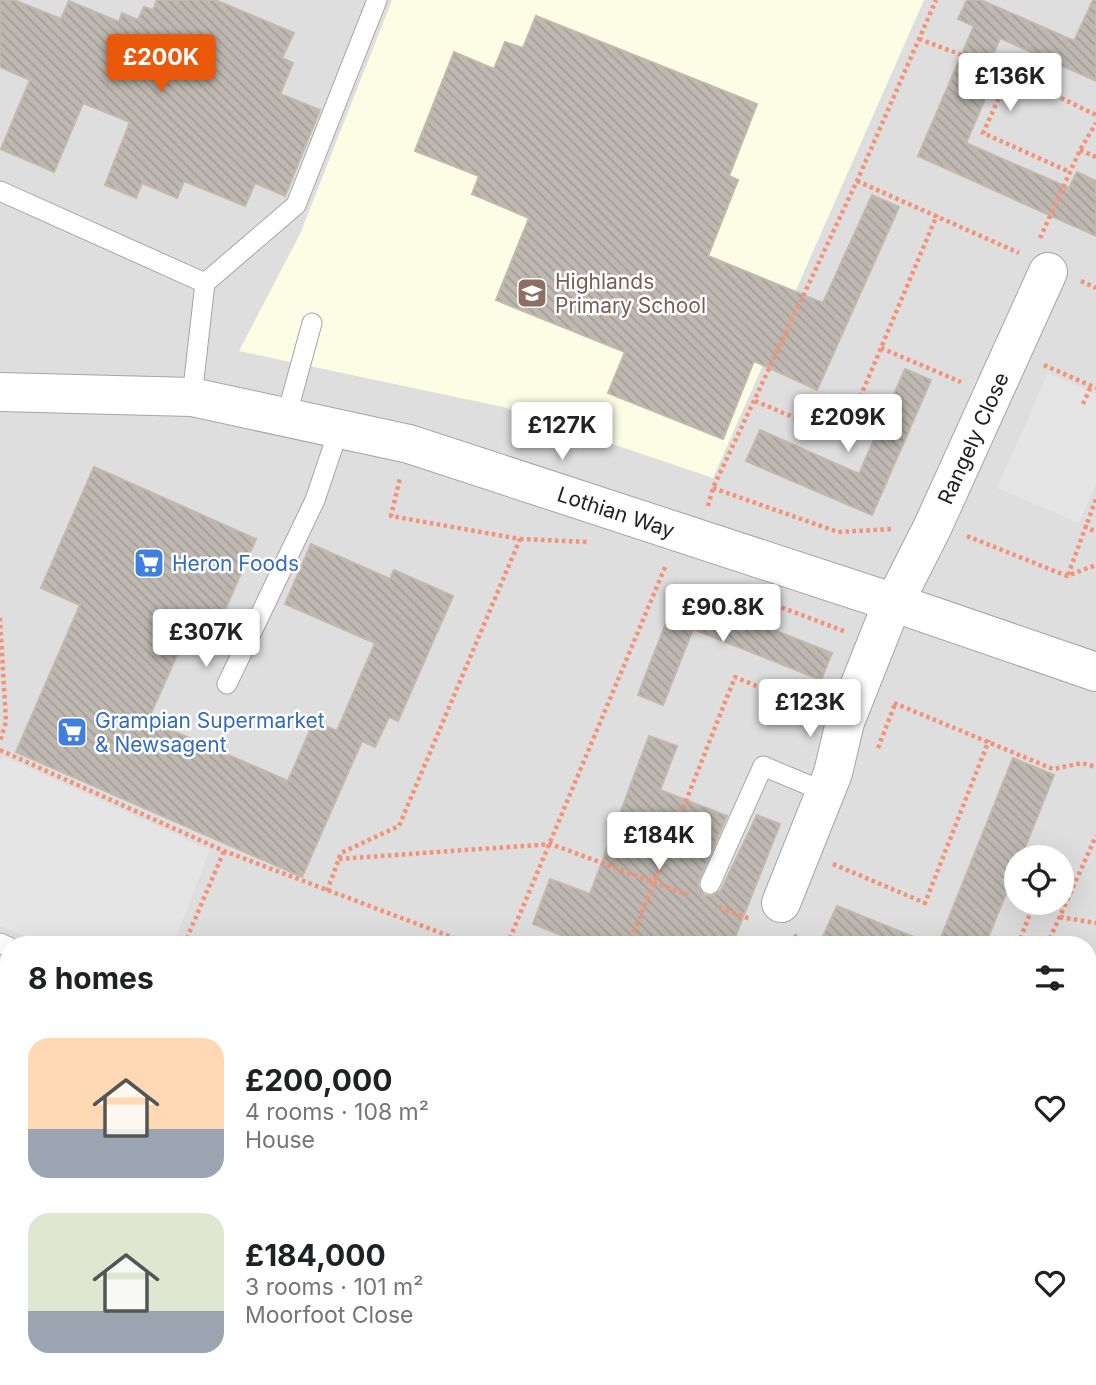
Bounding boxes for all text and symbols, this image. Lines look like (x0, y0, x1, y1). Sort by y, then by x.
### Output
pin: £200K (112, 34, 210, 94)
text: £200K (123, 43, 199, 71)
pin: £136K (961, 54, 1059, 113)
text: £136K (975, 62, 1045, 90)
place label: Highlands Primary School (555, 269, 706, 318)
school or university icon: Highlands Primary School (515, 276, 549, 310)
street label: Rangely Close (932, 368, 1014, 508)
pin: £209K (799, 394, 897, 454)
pin: £127K (513, 402, 611, 462)
text: £209K (810, 403, 886, 431)
text: £127K (527, 411, 597, 439)
street label: Lothian Way (554, 481, 678, 543)
supermarket icon: Heron Foods (132, 546, 166, 580)
place label: Heron Foods (172, 551, 299, 576)
pin: £90.8K (666, 584, 780, 644)
text: £90.8K (681, 593, 765, 621)
pin: £307K (157, 610, 255, 669)
text: £307K (169, 618, 243, 646)
pin: £123K (761, 680, 859, 739)
text: £123K (775, 688, 845, 716)
place label: Grampian Supermarket & Newsagent (95, 708, 325, 757)
supermarket icon: Grampian Supermarket & Newsagent (55, 715, 89, 749)
pin: £184K (610, 812, 708, 872)
text: £184K (623, 821, 695, 849)
map controls (1004, 845, 1074, 915)
button: locate (1004, 845, 1074, 915)
icon: filters (1031, 959, 1069, 997)
text: 8 homes (28, 960, 154, 996)
text: £200,000 (245, 1062, 392, 1098)
icon: home (84, 1066, 168, 1150)
icon: heart (1031, 1089, 1069, 1127)
text: 4 rooms · 108 m² (245, 1098, 429, 1126)
text: House (245, 1126, 315, 1154)
text: £184,000 (245, 1237, 386, 1273)
icon: home (84, 1241, 168, 1325)
icon: heart (1031, 1264, 1069, 1302)
text: 3 rooms · 101 m² (245, 1273, 423, 1301)
text: Moorfoot Close (245, 1301, 414, 1329)

